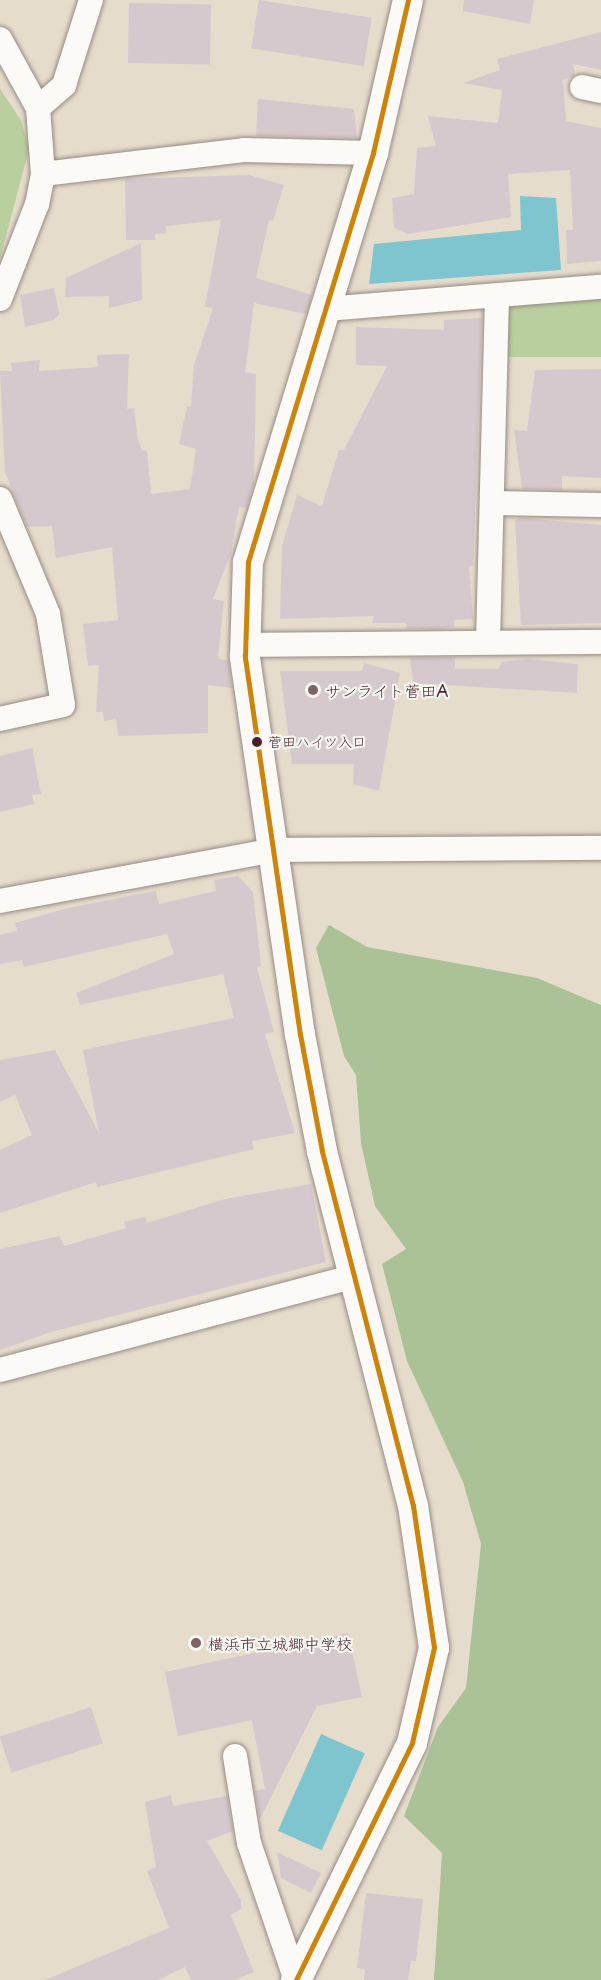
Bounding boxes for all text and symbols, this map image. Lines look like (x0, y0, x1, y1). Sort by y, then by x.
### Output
place label: サンライト菅田A (325, 680, 449, 700)
marker: サンライト菅田A (306, 683, 320, 697)
place label: 菅田ハイツ入口 (268, 734, 366, 750)
marker: 菅田ハイツ入口 (251, 736, 263, 748)
place label: 横浜市立城郷中学校 (208, 1633, 352, 1653)
marker: 横浜市立城郷中学校 (189, 1636, 203, 1650)

